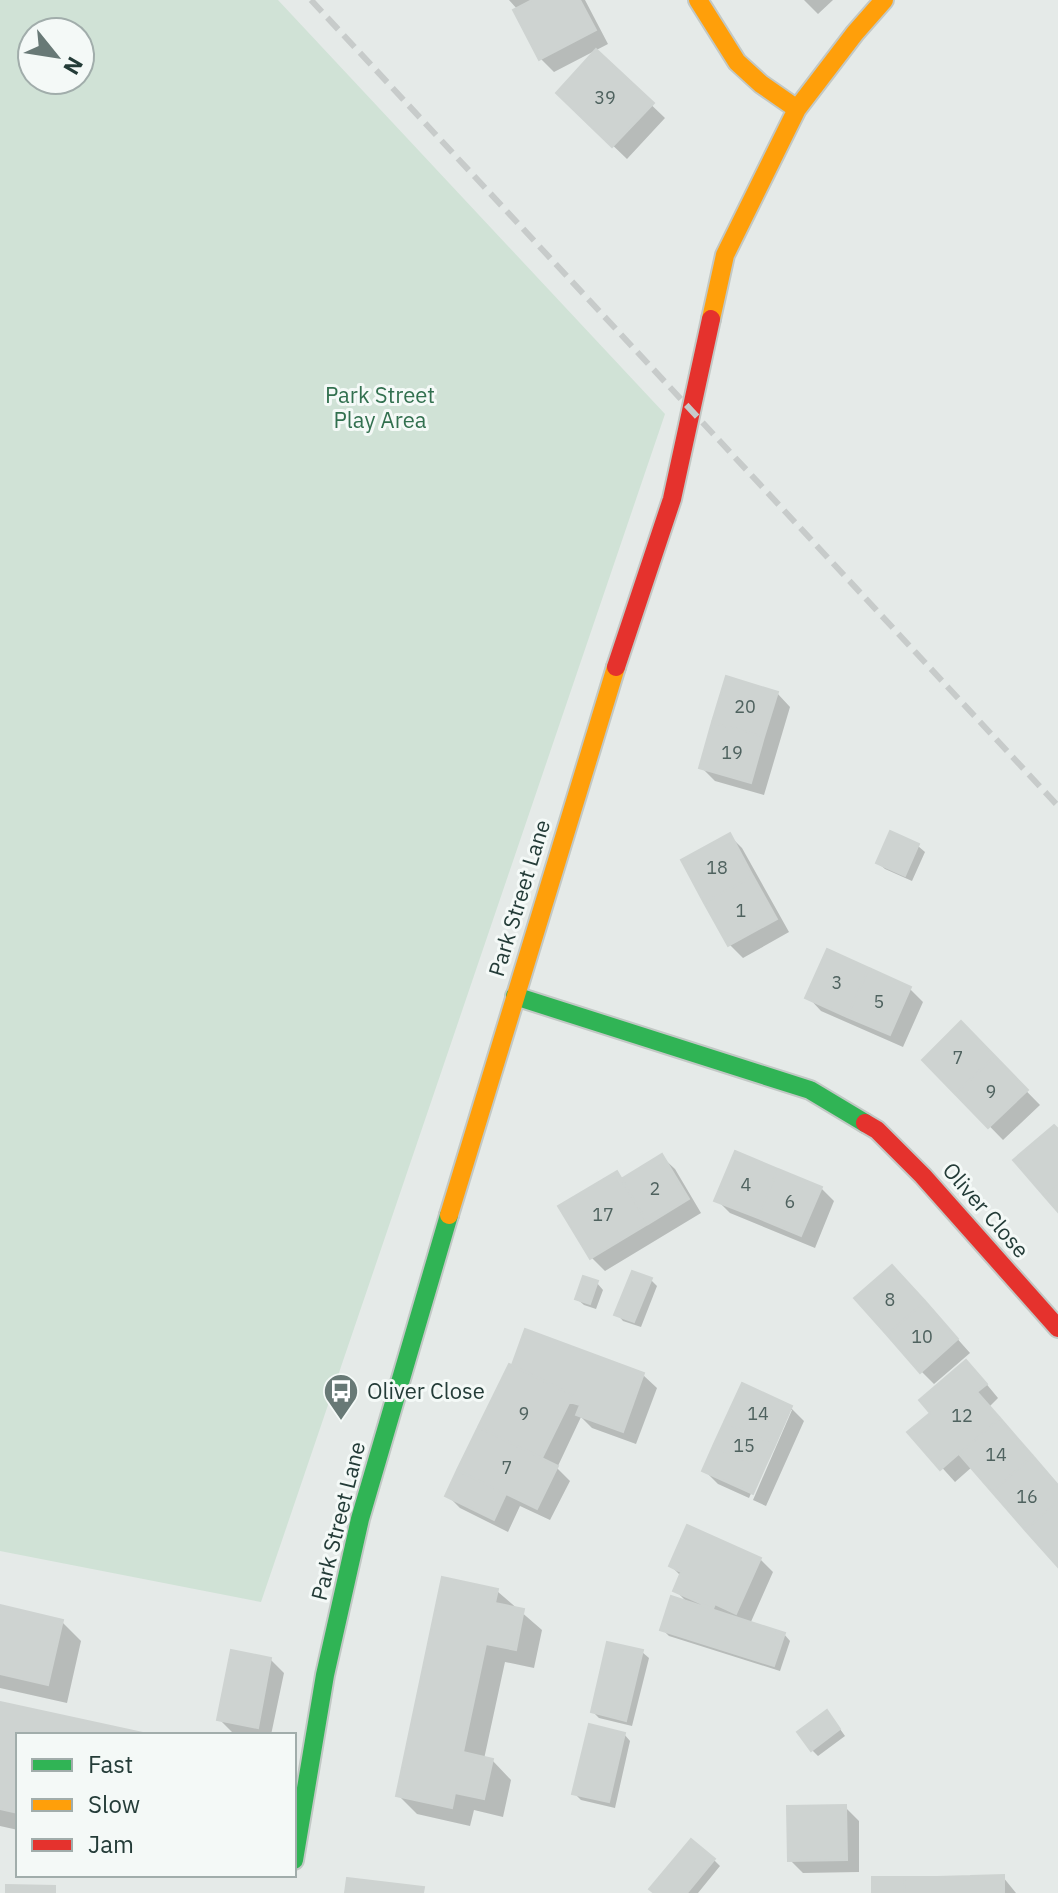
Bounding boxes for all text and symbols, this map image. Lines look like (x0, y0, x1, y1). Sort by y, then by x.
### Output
north arrow (16, 16, 96, 96)
text: N (57, 52, 90, 80)
house number: 39 (594, 86, 616, 109)
park label: Park Street Play Area (325, 380, 435, 434)
house number: 20 (734, 695, 756, 718)
house number: 19 (721, 741, 743, 764)
street label: Park Street Lane (481, 816, 556, 980)
house number: 18 (706, 856, 728, 879)
house number: 1 (736, 899, 746, 922)
house number: 3 (832, 971, 842, 994)
house number: 5 (874, 990, 884, 1013)
house number: 7 (953, 1046, 963, 1069)
house number: 9 (986, 1080, 996, 1103)
street label: Oliver Close (937, 1156, 1036, 1264)
house number: 4 (741, 1173, 752, 1196)
house number: 2 (650, 1177, 660, 1200)
house number: 6 (785, 1190, 795, 1213)
house number: 17 (592, 1203, 614, 1226)
house number: 8 (885, 1288, 895, 1311)
house number: 10 (911, 1325, 933, 1348)
bus stop icon: Oliver Close (322, 1372, 360, 1422)
place label: Oliver Close (367, 1376, 485, 1405)
house number: 9 (519, 1402, 529, 1425)
house number: 14 (747, 1402, 769, 1425)
house number: 12 (951, 1404, 973, 1427)
house number: 15 (733, 1434, 755, 1457)
street label: Park Street Lane (304, 1438, 371, 1603)
house number: 14 (985, 1443, 1007, 1466)
house number: 7 (502, 1456, 512, 1479)
house number: 16 (1016, 1485, 1038, 1508)
legend (16, 1733, 296, 1877)
text: Fast (88, 1748, 133, 1780)
text: Slow (88, 1788, 140, 1820)
text: Jam (88, 1828, 134, 1860)

